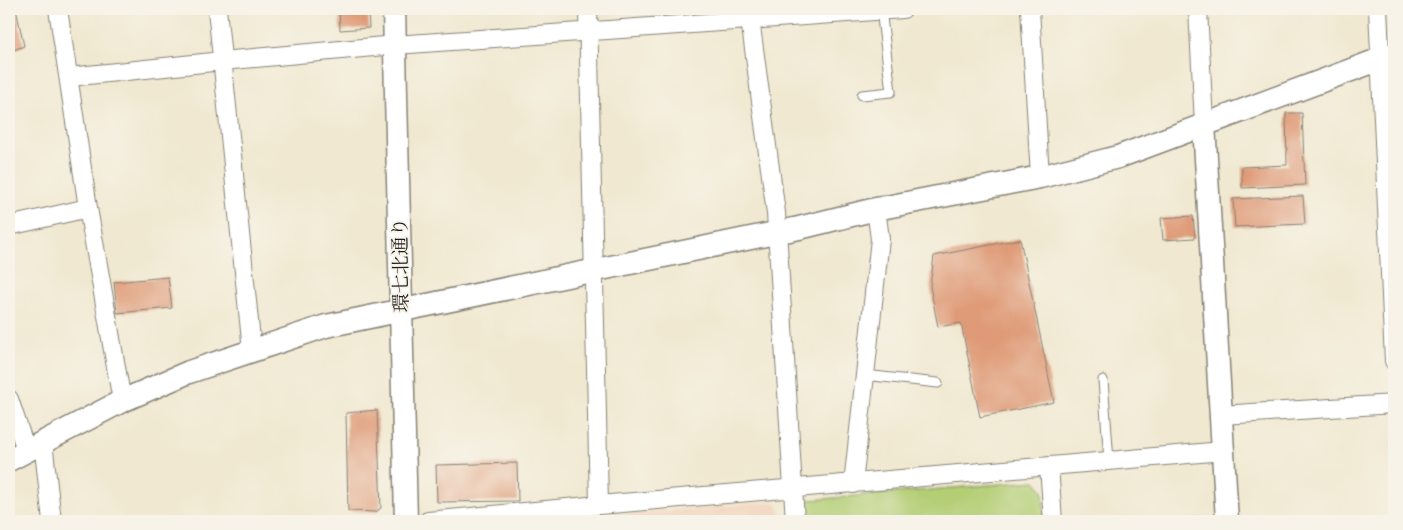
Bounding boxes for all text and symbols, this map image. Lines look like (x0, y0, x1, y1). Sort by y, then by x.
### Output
street label: 環七北通り (389, 217, 414, 313)

